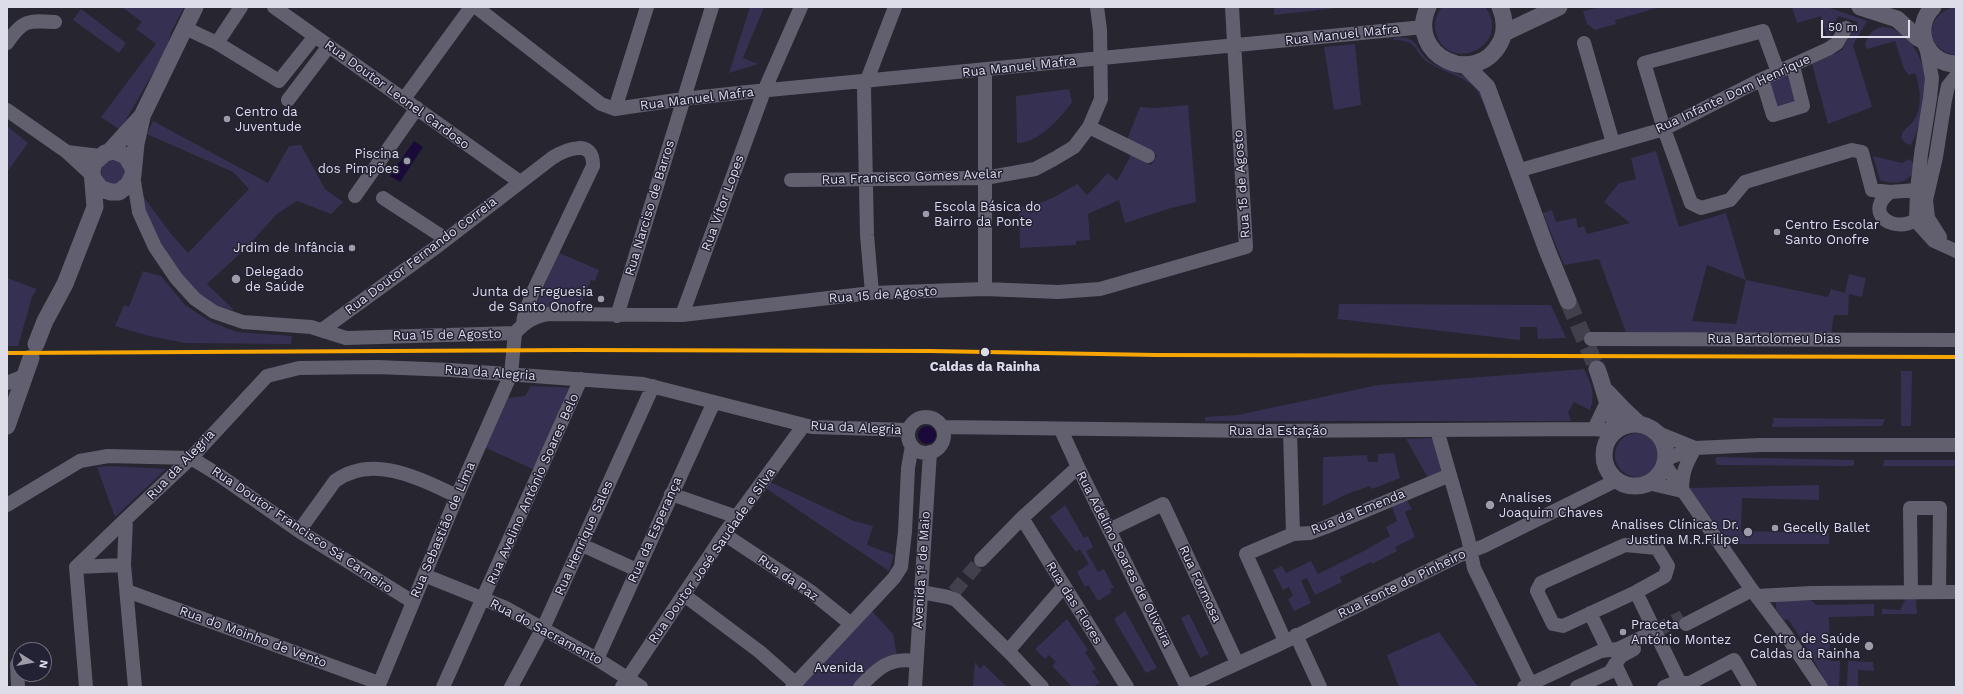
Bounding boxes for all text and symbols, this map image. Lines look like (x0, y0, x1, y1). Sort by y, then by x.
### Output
scale bar (1823, 12, 1912, 38)
text: 50 m (1828, 20, 1858, 34)
street label: Rua Manuel Mafra (1284, 21, 1400, 49)
street label: Rua Doutor Leonel Cardoso (322, 37, 472, 153)
street label: Rua Infante Dom Henrique (1653, 51, 1813, 137)
street label: Rua Manuel Mafra (961, 53, 1077, 81)
street label: Rua Manuel Mafra (639, 84, 755, 114)
place label: Centro da Juventude (235, 104, 302, 135)
marker: Centro da Juventude (222, 114, 232, 124)
street label: Rua 15 de Agosto (1230, 129, 1254, 239)
street label: Rua Narciso de Barros (622, 138, 678, 278)
place label: Piscina dos Pimpões (318, 146, 399, 177)
street label: Rua Vítor Lopes (698, 153, 748, 253)
marker: Piscina dos Pimpões (402, 156, 412, 166)
street label: Rua Francisco Gomes Avelar (821, 166, 1003, 188)
street label: Rua Doutor Fernando Correia (342, 194, 500, 318)
place label: Escola Básica do Bairro da Ponte (934, 199, 1041, 230)
marker: Escola Básica do Bairro da Ponte (921, 209, 931, 219)
place label: Centro Escolar Santo Onofre (1785, 217, 1879, 248)
marker: Centro Escolar Santo Onofre (1772, 227, 1782, 237)
place label: Jrdim de Infância (233, 240, 344, 256)
marker: Jrdim de Infância (347, 243, 357, 253)
place label: Delegado de Saúde (245, 264, 304, 295)
marker: Delegado de Saúde (230, 273, 242, 285)
street label: Rua 15 de Agosto (828, 283, 938, 307)
place label: Junta de Freguesia de Santo Onofre (472, 284, 593, 315)
marker: Junta de Freguesia de Santo Onofre (596, 294, 606, 304)
street label: Rua 15 de Agosto (392, 326, 502, 344)
street label: Rua Bartolomeu Dias (1707, 331, 1841, 347)
marker: Caldas da Rainha (979, 346, 991, 358)
place label: Caldas da Rainha (930, 359, 1040, 375)
street label: Rua da Alegria (444, 362, 536, 384)
street label: Rua Avelino António Soares Belo (484, 391, 582, 587)
street label: Rua da Alegria (810, 418, 902, 438)
street label: Rua da Estação (1229, 423, 1327, 439)
street label: Rua da Alegria (144, 427, 218, 503)
street label: Rua Sebastião de Lima (407, 460, 479, 600)
street label: Rua Doutor Francisco Sá Carneiro (209, 463, 395, 597)
street label: Rua Doutor José Saudade e Silva (645, 465, 779, 647)
street label: Rua Adelino Soares de Oliveira (1073, 469, 1175, 649)
street label: Rua da Esperança (625, 475, 685, 585)
street label: Rua Henrique Sales (552, 478, 616, 598)
street label: Rua da Emenda (1309, 486, 1407, 538)
place label: Analises Joaquim Chaves (1499, 490, 1603, 521)
marker: Analises Joaquim Chaves (1484, 499, 1496, 511)
street label: Avenida 1º de Maio (910, 511, 934, 629)
place label: Analises Clínicas Dr. Justina M.R.Filipe (1611, 517, 1739, 548)
place label: Gecelly Ballet (1783, 520, 1870, 536)
marker: Gecelly Ballet (1770, 523, 1780, 533)
marker: Analises Clínicas Dr. Justina M.R.Filipe (1742, 526, 1754, 538)
street label: Rua Formosa (1175, 543, 1225, 625)
street label: Rua Fonte do Pinheiro (1335, 546, 1469, 622)
street label: Rua da Paz (755, 551, 821, 605)
street label: Rua das Flores (1042, 559, 1106, 647)
street label: Rua do Sacramento (487, 596, 605, 668)
street label: Rua do Moinho de Vento (177, 603, 329, 671)
place label: Praceta António Montez (1631, 617, 1731, 648)
marker: Praceta António Montez (1618, 627, 1628, 637)
place label: Centro de Saúde Caldas da Rainha (1750, 631, 1860, 662)
marker: Centro de Saúde Caldas da Rainha (1863, 640, 1875, 652)
north arrow (12, 642, 52, 682)
text: N (36, 659, 50, 669)
park label: Avenida (814, 660, 864, 676)

